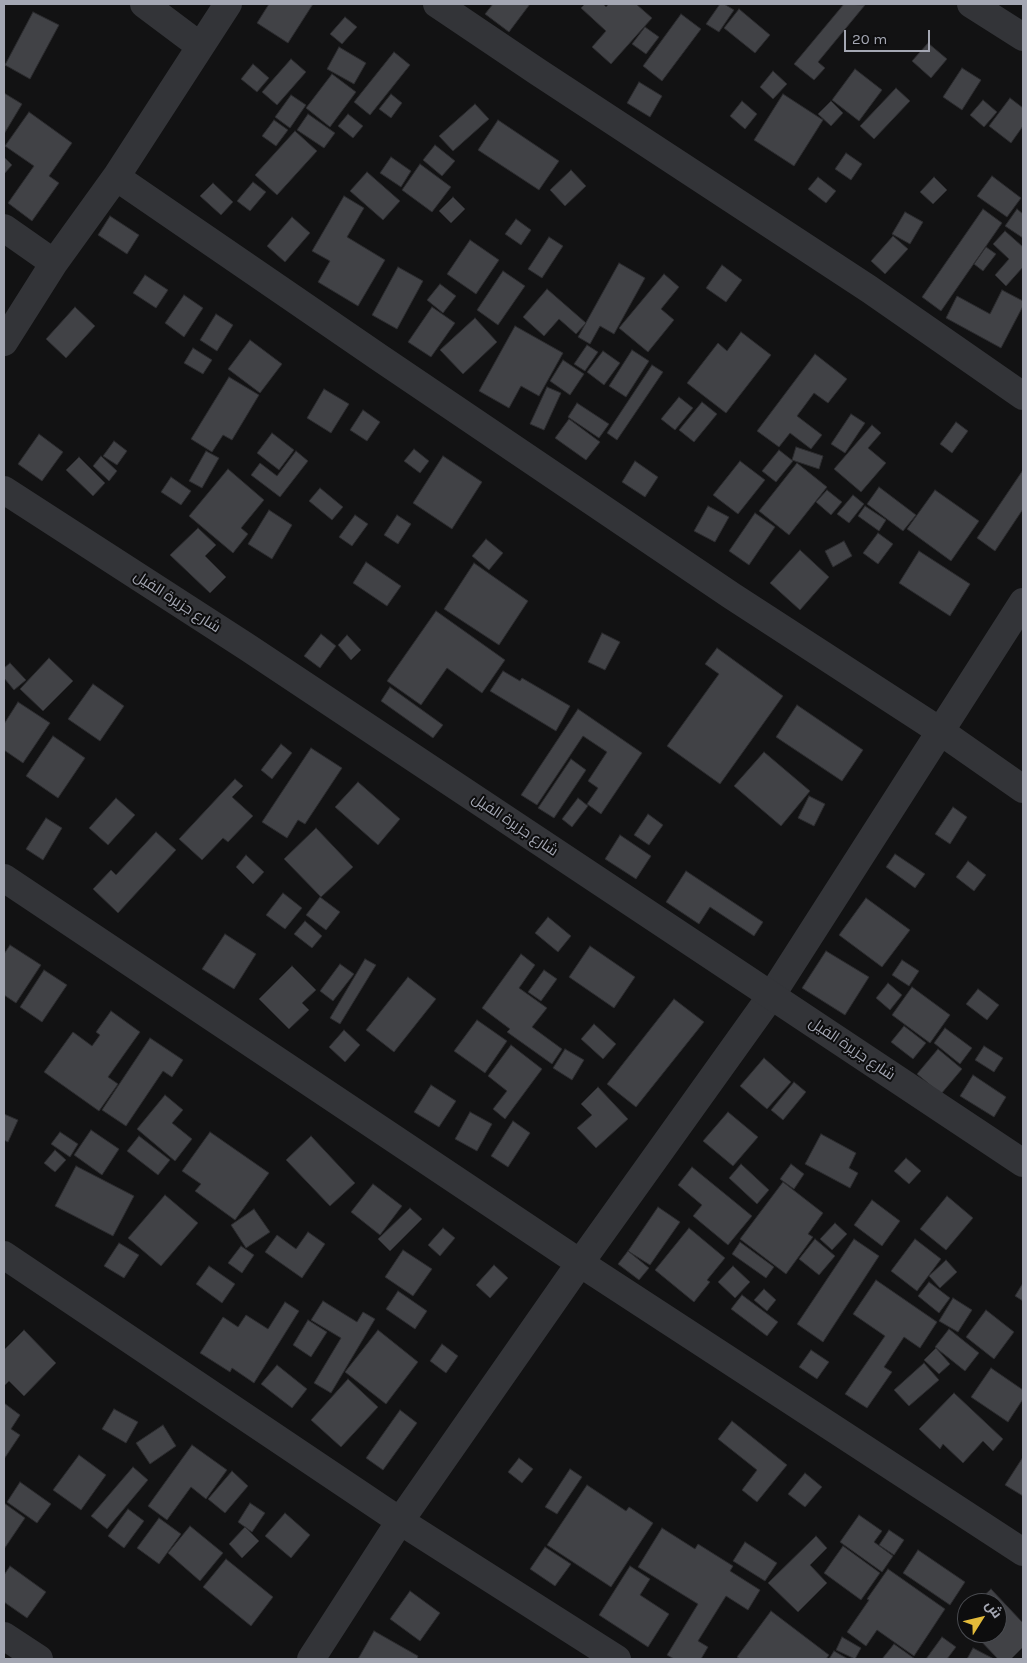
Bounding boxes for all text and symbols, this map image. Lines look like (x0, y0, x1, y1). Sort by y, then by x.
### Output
scale bar (847, 20, 933, 52)
text: 20 m (852, 30, 887, 48)
street label: شارع جزيرة الفيل (130, 567, 224, 637)
street label: شارع جزيرة الفيل (468, 790, 562, 860)
street label: شارع جزيرة الفيل (805, 1014, 899, 1084)
north arrow (957, 1593, 1007, 1643)
text: ش (982, 1597, 1006, 1622)

